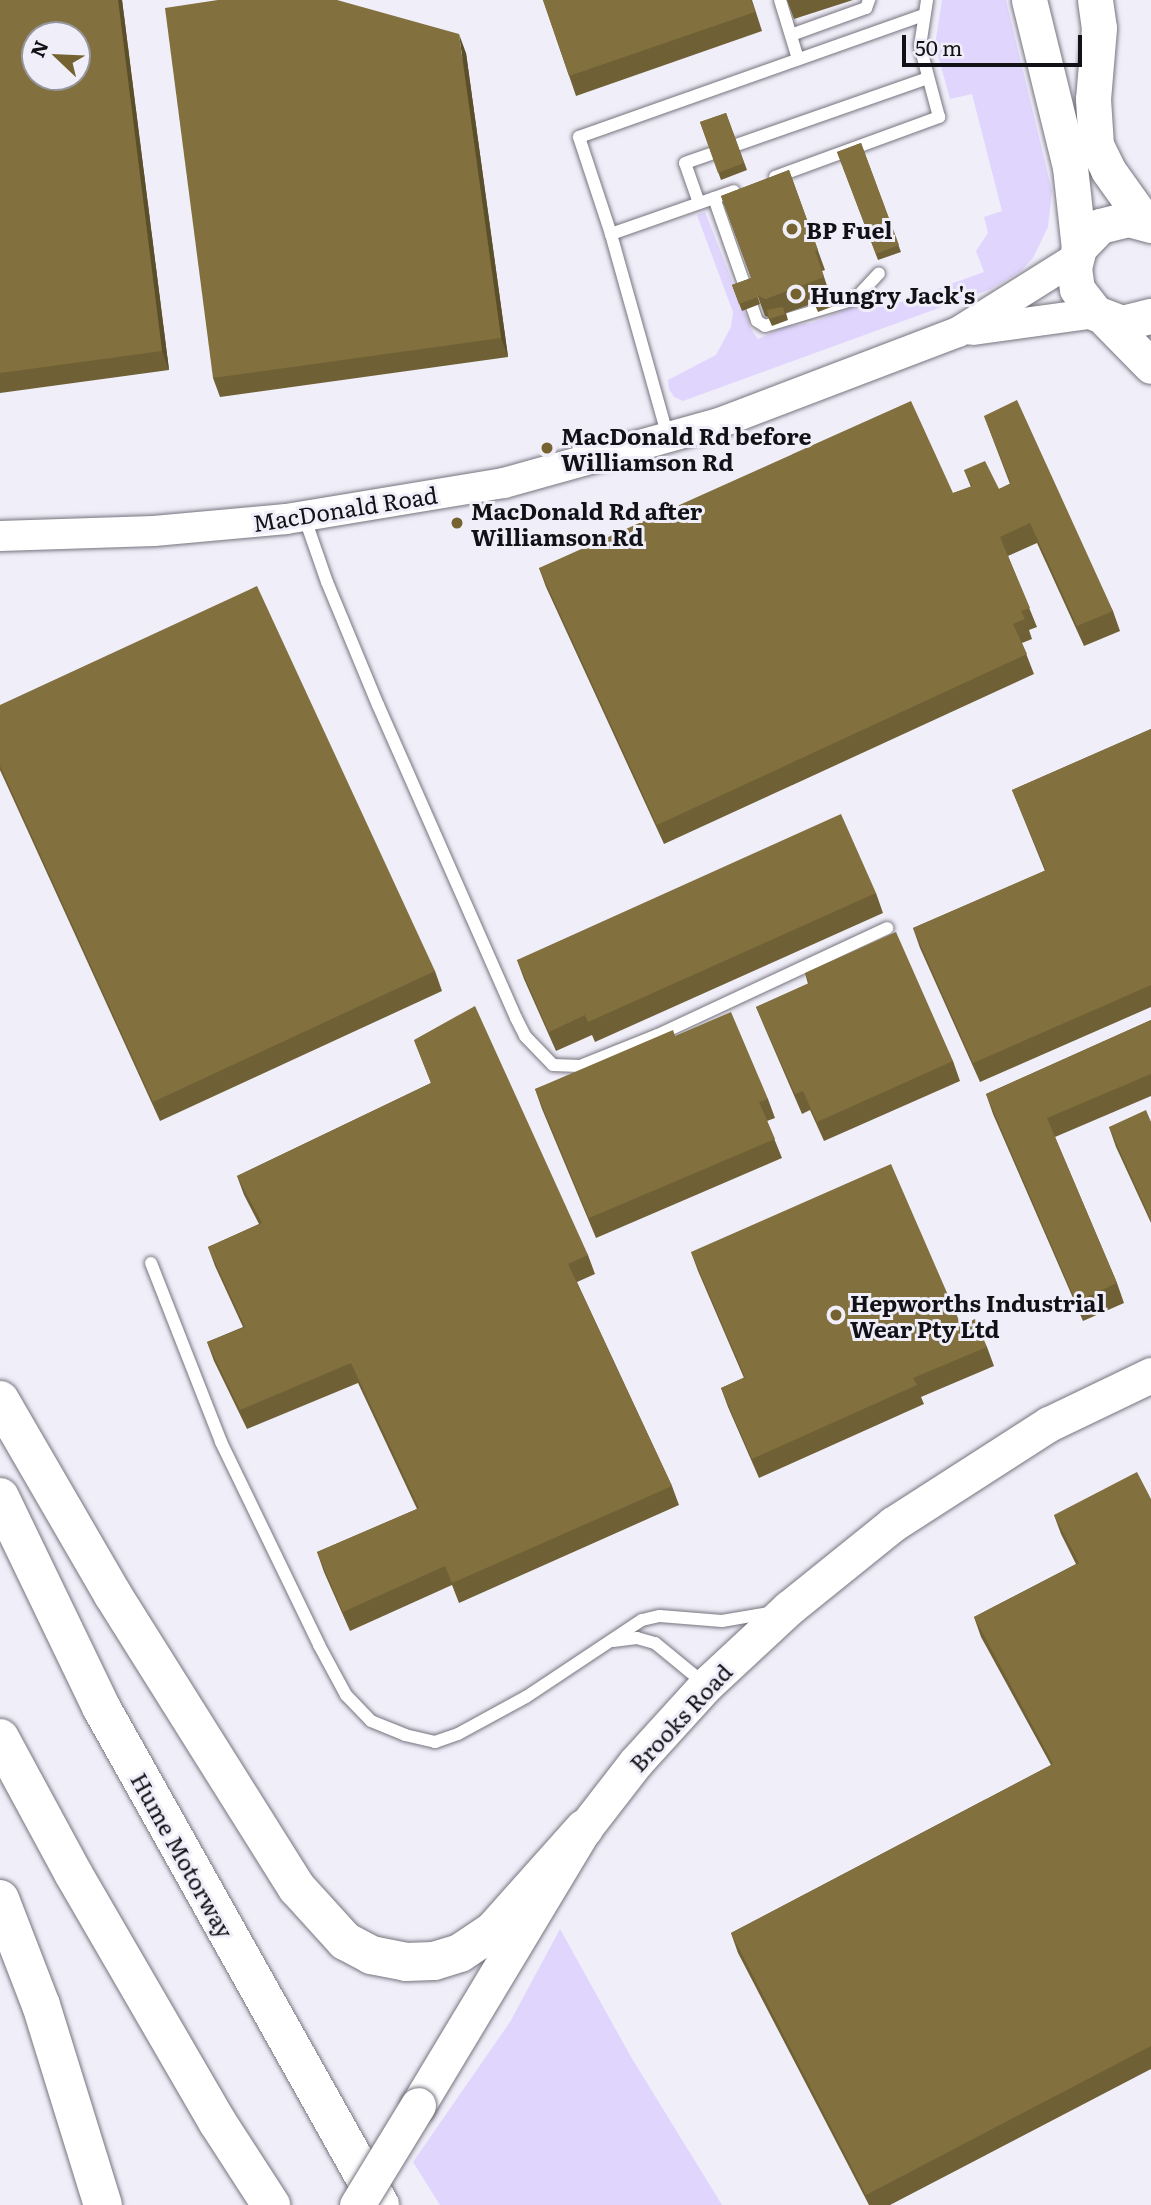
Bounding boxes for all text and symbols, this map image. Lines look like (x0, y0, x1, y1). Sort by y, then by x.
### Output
north arrow (21, 21, 91, 91)
scale bar (906, 21, 1086, 65)
text: 50 m (915, 31, 962, 62)
text: N (23, 36, 55, 61)
place label: BP Fuel (806, 215, 893, 243)
marker: BP Fuel (784, 221, 800, 237)
place label: Hungry Jack's (810, 280, 975, 308)
marker: Hungry Jack's (788, 286, 804, 302)
place label: MacDonald Rd before Williamson Rd (561, 421, 812, 475)
marker: MacDonald Rd before Williamson Rd (539, 440, 555, 456)
street label: MacDonald Road (251, 480, 439, 536)
place label: MacDonald Rd after Williamson Rd (471, 496, 702, 550)
marker: MacDonald Rd after Williamson Rd (449, 515, 465, 531)
place label: Hepworths Industrial Wear Pty Ltd (850, 1288, 1105, 1342)
marker: Hepworths Industrial Wear Pty Ltd (828, 1307, 844, 1323)
street label: Brooks Road (623, 1657, 737, 1777)
street label: Hume Motorway (126, 1767, 240, 1943)

